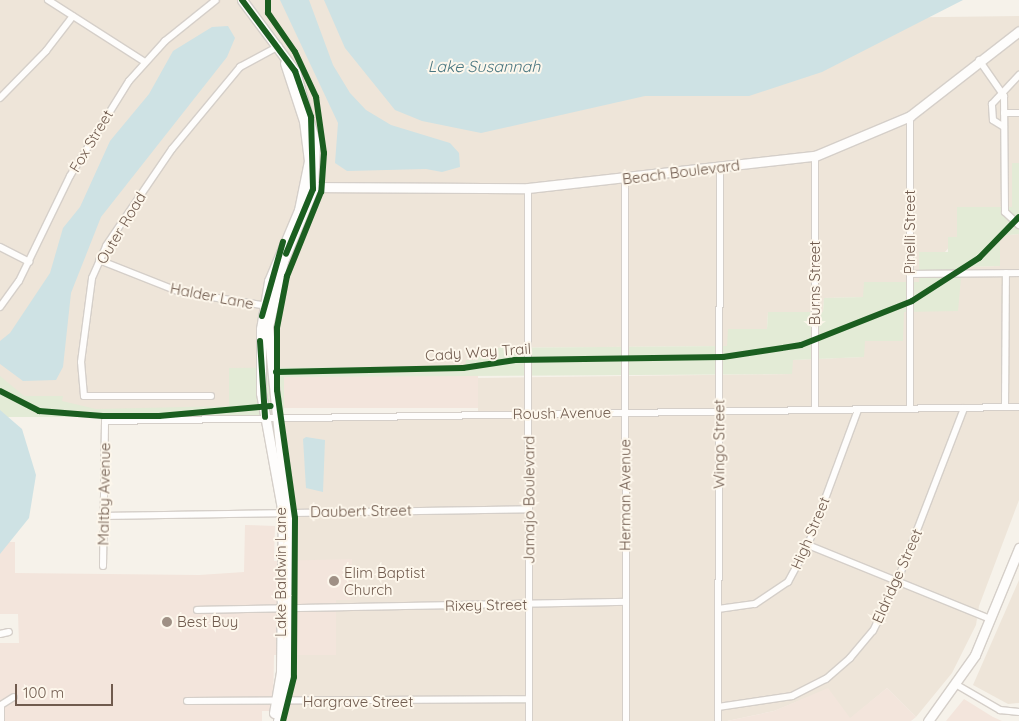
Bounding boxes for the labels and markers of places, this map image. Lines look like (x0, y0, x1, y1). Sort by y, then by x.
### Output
place label: Elim Baptist Church (344, 563, 425, 598)
marker: Elim Baptist Church (328, 575, 340, 587)
place label: Best Buy (177, 613, 238, 631)
marker: Best Buy (161, 616, 173, 628)

